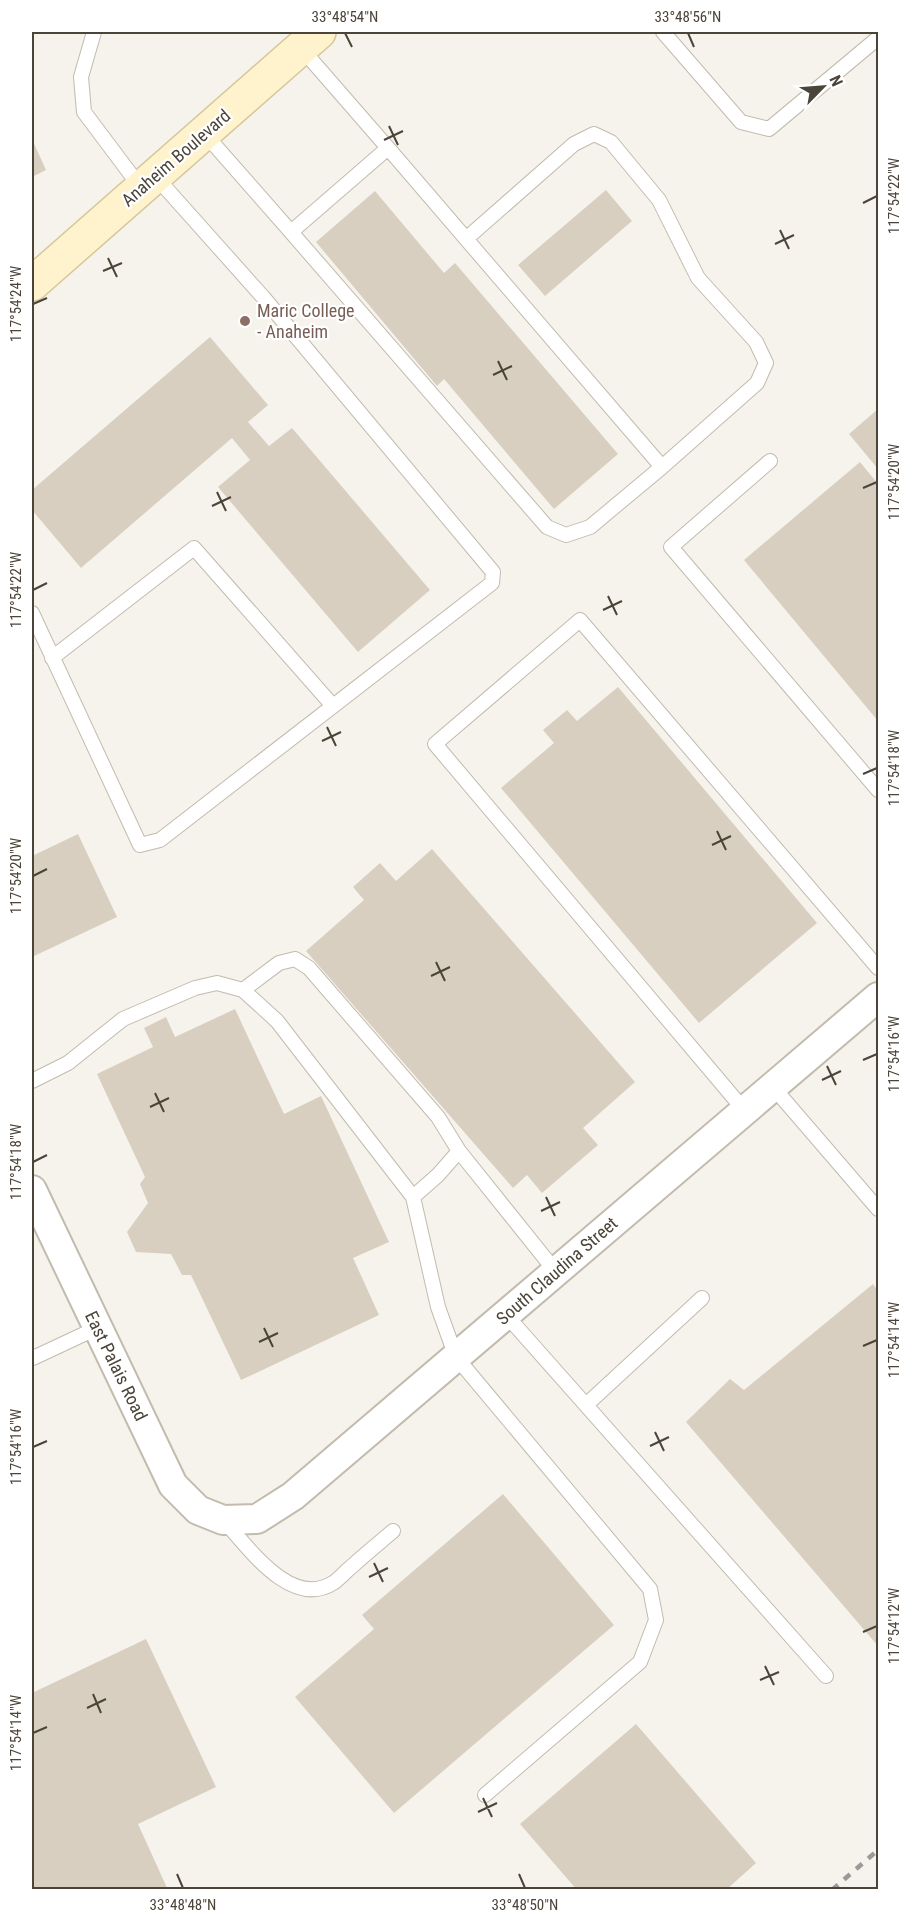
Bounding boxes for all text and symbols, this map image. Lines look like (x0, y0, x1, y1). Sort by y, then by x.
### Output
text: 33°48'54"N (312, 8, 378, 26)
text: 33°48'56"N (655, 8, 721, 26)
north arrow (793, 57, 853, 117)
text: N (825, 72, 847, 89)
street label: Anaheim Boulevard (117, 105, 234, 211)
text: 117°54'22"W (885, 157, 903, 234)
text: 117°54'24"W (7, 265, 25, 342)
place label: Maric College - Anaheim (257, 300, 355, 342)
marker: Maric College - Anaheim (238, 314, 252, 328)
text: 117°54'20"W (885, 443, 903, 520)
text: 117°54'22"W (7, 551, 25, 628)
text: 117°54'18"W (885, 729, 903, 806)
text: 117°54'20"W (7, 837, 25, 914)
text: 117°54'16"W (885, 1015, 903, 1092)
text: 117°54'18"W (7, 1123, 25, 1200)
street label: South Claudina Street (492, 1212, 622, 1329)
text: 117°54'14"W (885, 1301, 903, 1378)
street label: East Palais Road (81, 1308, 152, 1424)
text: 117°54'16"W (7, 1408, 25, 1485)
text: 117°54'12"W (885, 1587, 903, 1664)
text: 117°54'14"W (7, 1694, 25, 1771)
text: 33°48'48"N (150, 1896, 216, 1914)
text: 33°48'50"N (492, 1896, 558, 1914)

